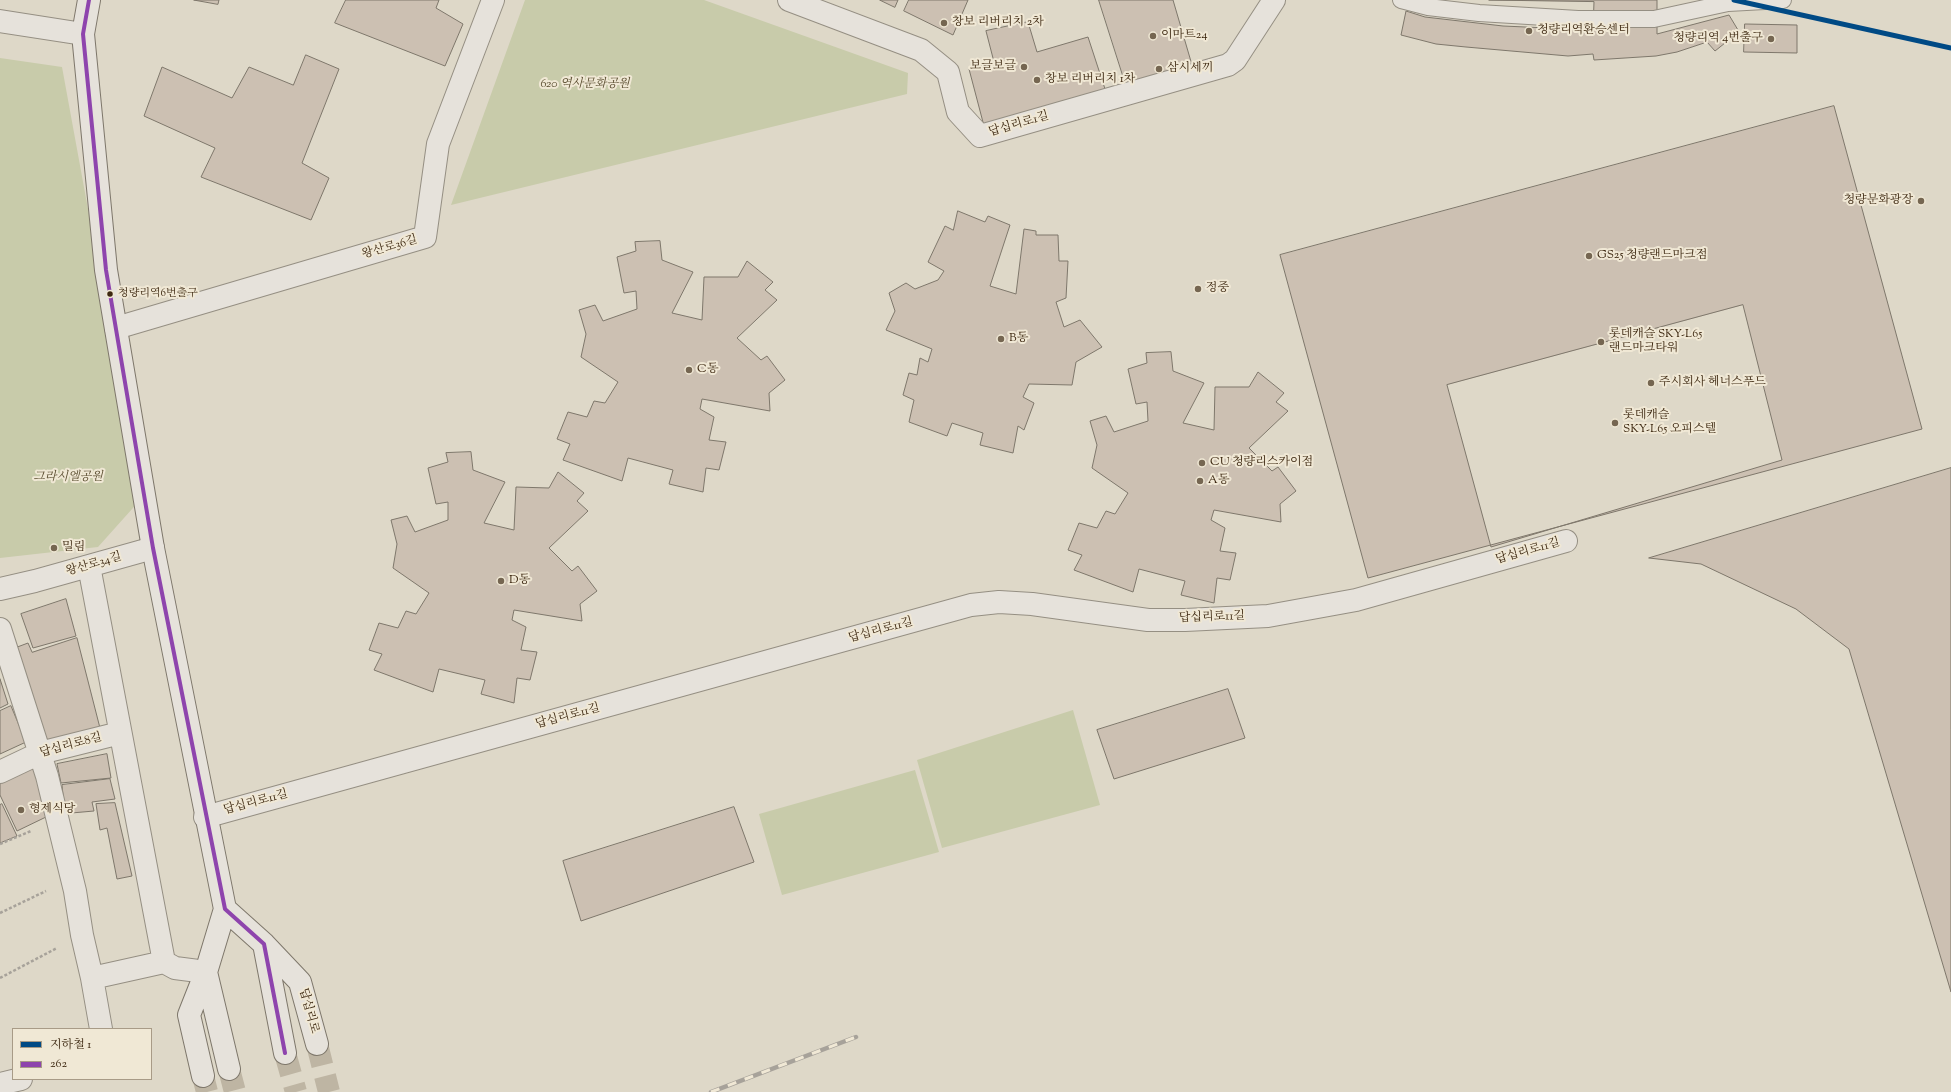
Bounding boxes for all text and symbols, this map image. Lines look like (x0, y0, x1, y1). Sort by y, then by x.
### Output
place label: 창보 리버리치 2차 (952, 16, 1044, 30)
marker: 창보 리버리치 2차 (939, 18, 949, 28)
place label: 청량리역환승센터 (1537, 24, 1630, 38)
marker: 청량리역환승센터 (1524, 26, 1534, 36)
place label: 이마트24 (1161, 29, 1207, 43)
marker: 이마트24 (1148, 31, 1158, 41)
place label: 청량리역 4번출구 (1673, 32, 1763, 46)
marker: 청량리역 4번출구 (1766, 34, 1776, 44)
place label: 보글보글 (970, 60, 1016, 74)
marker: 보글보글 (1019, 62, 1029, 72)
place label: 삼시세끼 (1167, 62, 1213, 76)
marker: 삼시세끼 (1154, 64, 1164, 74)
place label: 창보 리버리치 1차 (1045, 73, 1135, 87)
marker: 창보 리버리치 1차 (1032, 75, 1042, 85)
park label: 620 역사문화공원 (540, 78, 630, 92)
street label: 답십리로1길 (987, 110, 1051, 140)
place label: 청량문화광장 (1843, 194, 1913, 208)
marker: 청량문화광장 (1916, 196, 1926, 206)
street label: 왕산로36길 (361, 233, 419, 263)
place label: GS25 청량랜드마크점 (1597, 249, 1707, 263)
marker: GS25 청량랜드마크점 (1584, 251, 1594, 261)
place label: 정중 (1206, 282, 1229, 296)
marker: 정중 (1193, 284, 1203, 294)
place label: 청량리역6번출구 (118, 287, 198, 301)
marker: 청량리역6번출구 (105, 289, 115, 299)
place label: 롯데캐슬 SKY-L65 랜드마크타워 (1609, 328, 1702, 356)
place label: B동 (1009, 332, 1028, 346)
marker: B동 (996, 334, 1006, 344)
marker: 롯데캐슬 SKY-L65 랜드마크타워 (1596, 337, 1606, 347)
place label: C동 (697, 363, 718, 377)
marker: C동 (684, 365, 694, 375)
place label: 주시회사 헤너스푸드 (1659, 376, 1766, 390)
marker: 주시회사 헤너스푸드 (1646, 378, 1656, 388)
place label: 롯데캐슬 SKY-L65 오피스텔 (1623, 409, 1716, 437)
marker: 롯데캐슬 SKY-L65 오피스텔 (1610, 418, 1620, 428)
place label: CU 청량리스카이점 (1210, 456, 1313, 470)
marker: CU 청량리스카이점 (1197, 458, 1207, 468)
park label: 그라시엘공원 (33, 471, 103, 485)
place label: A동 (1208, 474, 1229, 488)
marker: A동 (1195, 476, 1205, 486)
street label: 답십리로11길 (1494, 536, 1562, 568)
place label: 밀림 (62, 541, 85, 555)
marker: 밀림 (49, 543, 59, 553)
street label: 왕산로34길 (64, 550, 124, 580)
place label: D동 (509, 574, 530, 588)
marker: D동 (496, 576, 506, 586)
street label: 답십리로11길 (1179, 610, 1245, 626)
street label: 답십리로11길 (847, 615, 915, 647)
street label: 답십리로11길 (534, 701, 602, 733)
street label: 답십리로8길 (38, 731, 104, 761)
street label: 답십리로11길 (222, 787, 290, 819)
place label: 형제식당 (29, 803, 75, 817)
marker: 형제식당 (16, 805, 26, 815)
street label: 답십리로 (295, 987, 321, 1035)
legend (12, 1028, 152, 1080)
text: 지하철 1 (50, 1036, 91, 1054)
text: 262 (50, 1055, 67, 1073)

